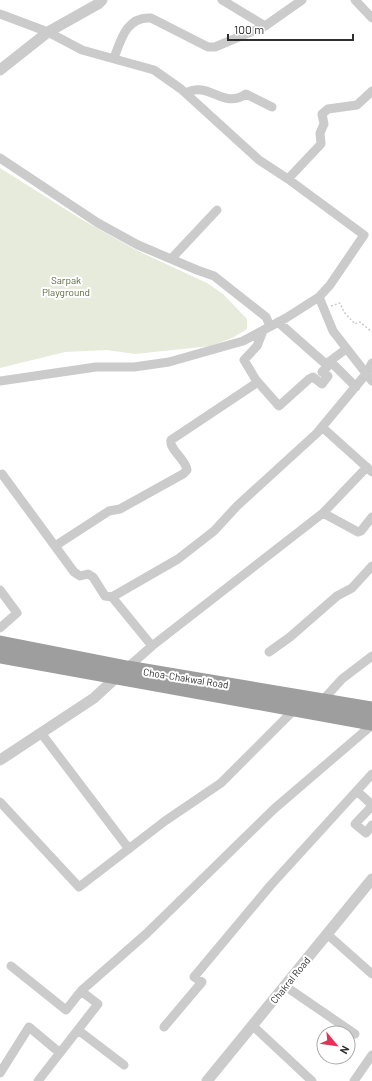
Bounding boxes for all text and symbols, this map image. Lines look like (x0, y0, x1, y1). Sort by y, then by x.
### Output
scale bar (228, 16, 353, 42)
text: 100 m (234, 22, 264, 36)
park label: Sarpak Playground (42, 274, 90, 298)
street label: Choa-Chakwal Road (143, 665, 229, 691)
street label: Chakral Road (267, 954, 313, 1006)
north arrow (316, 1025, 356, 1065)
text: N (338, 1044, 353, 1056)

